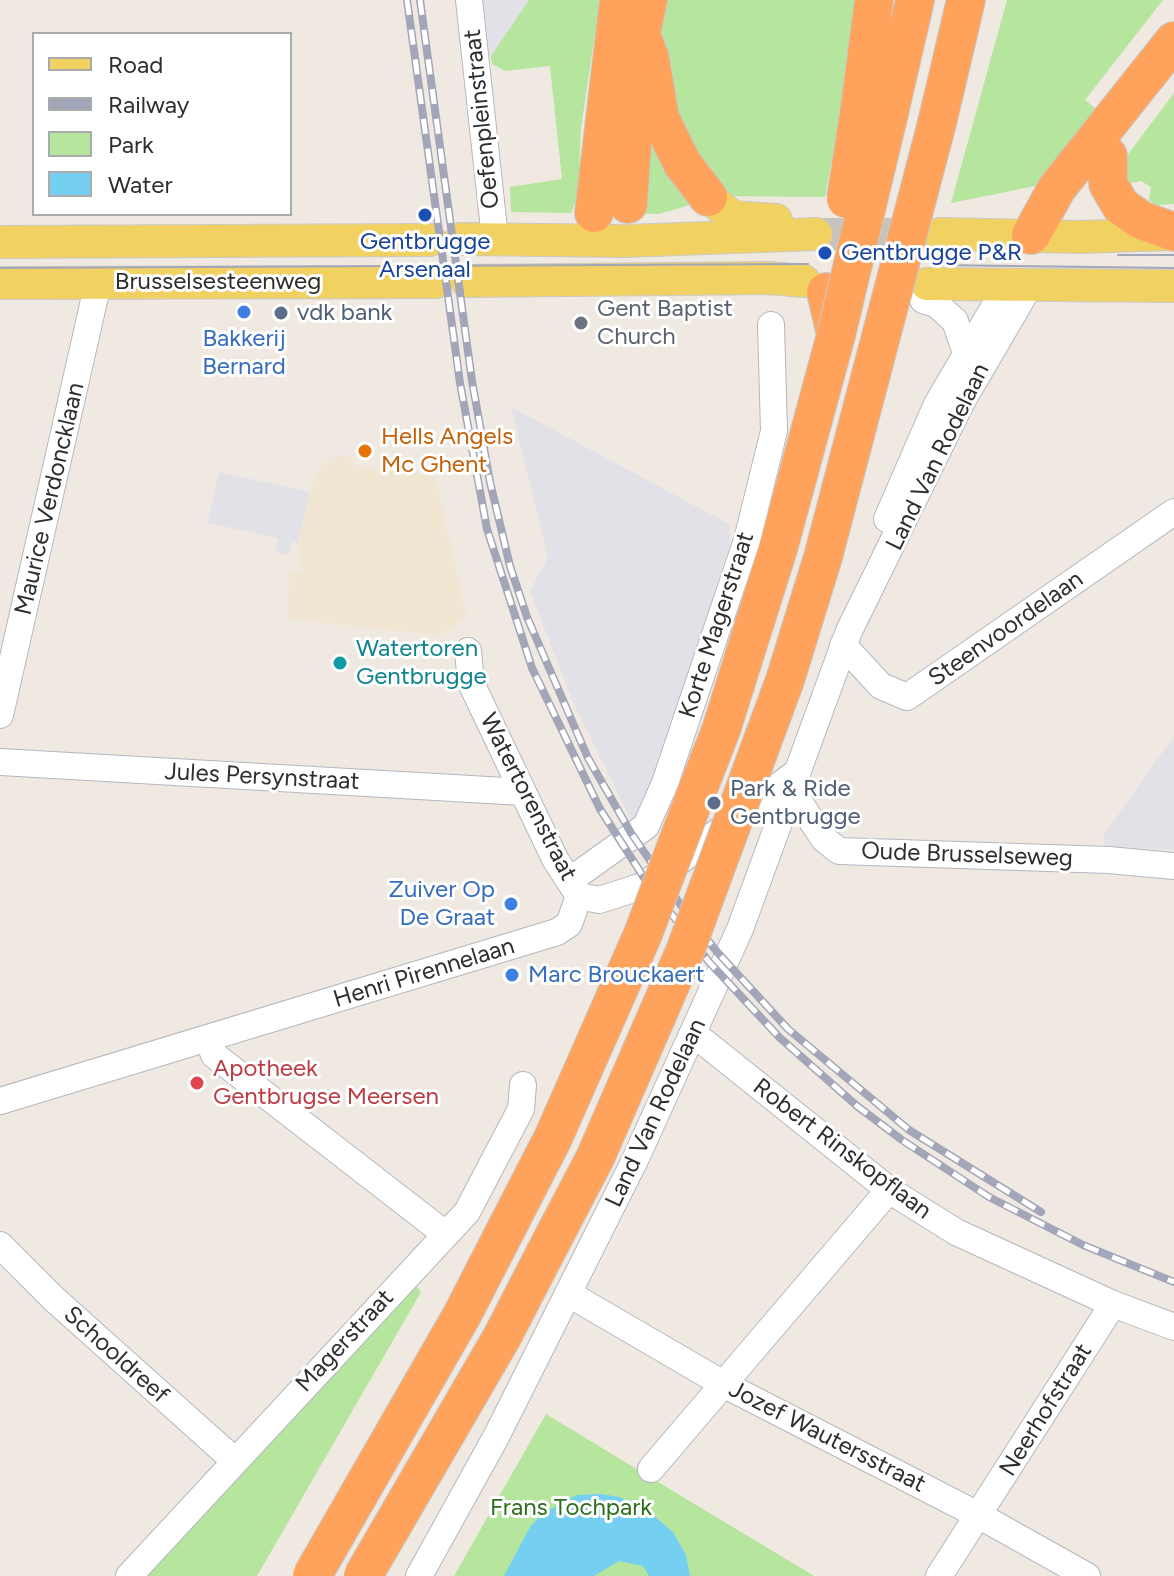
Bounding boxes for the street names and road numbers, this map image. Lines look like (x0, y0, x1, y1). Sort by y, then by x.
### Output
street label: Oefenpleinstraat (458, 28, 506, 210)
street label: Brusselsesteenweg (115, 268, 321, 296)
street label: Land Van Rodelaan (880, 359, 996, 555)
street label: Maurice Verdoncklaan (9, 380, 91, 618)
street label: Korte Magerstraat (673, 528, 761, 722)
street label: Steenvoordelaan (923, 565, 1089, 693)
street label: Watertorenstraat (473, 708, 583, 886)
street label: Jules Persynstraat (164, 758, 360, 796)
street label: Oude Brusselseweg (861, 837, 1073, 873)
street label: Henri Pirennelaan (330, 932, 518, 1014)
street label: Land Van Rodelaan (600, 1014, 712, 1212)
street label: Robert Rinskopflaan (747, 1073, 937, 1225)
street label: Magerstraat (290, 1284, 400, 1398)
street label: Schooldreef (58, 1300, 174, 1410)
street label: Neerhofstraat (994, 1338, 1098, 1482)
street label: Jozef Wautersstraat (724, 1375, 930, 1499)

